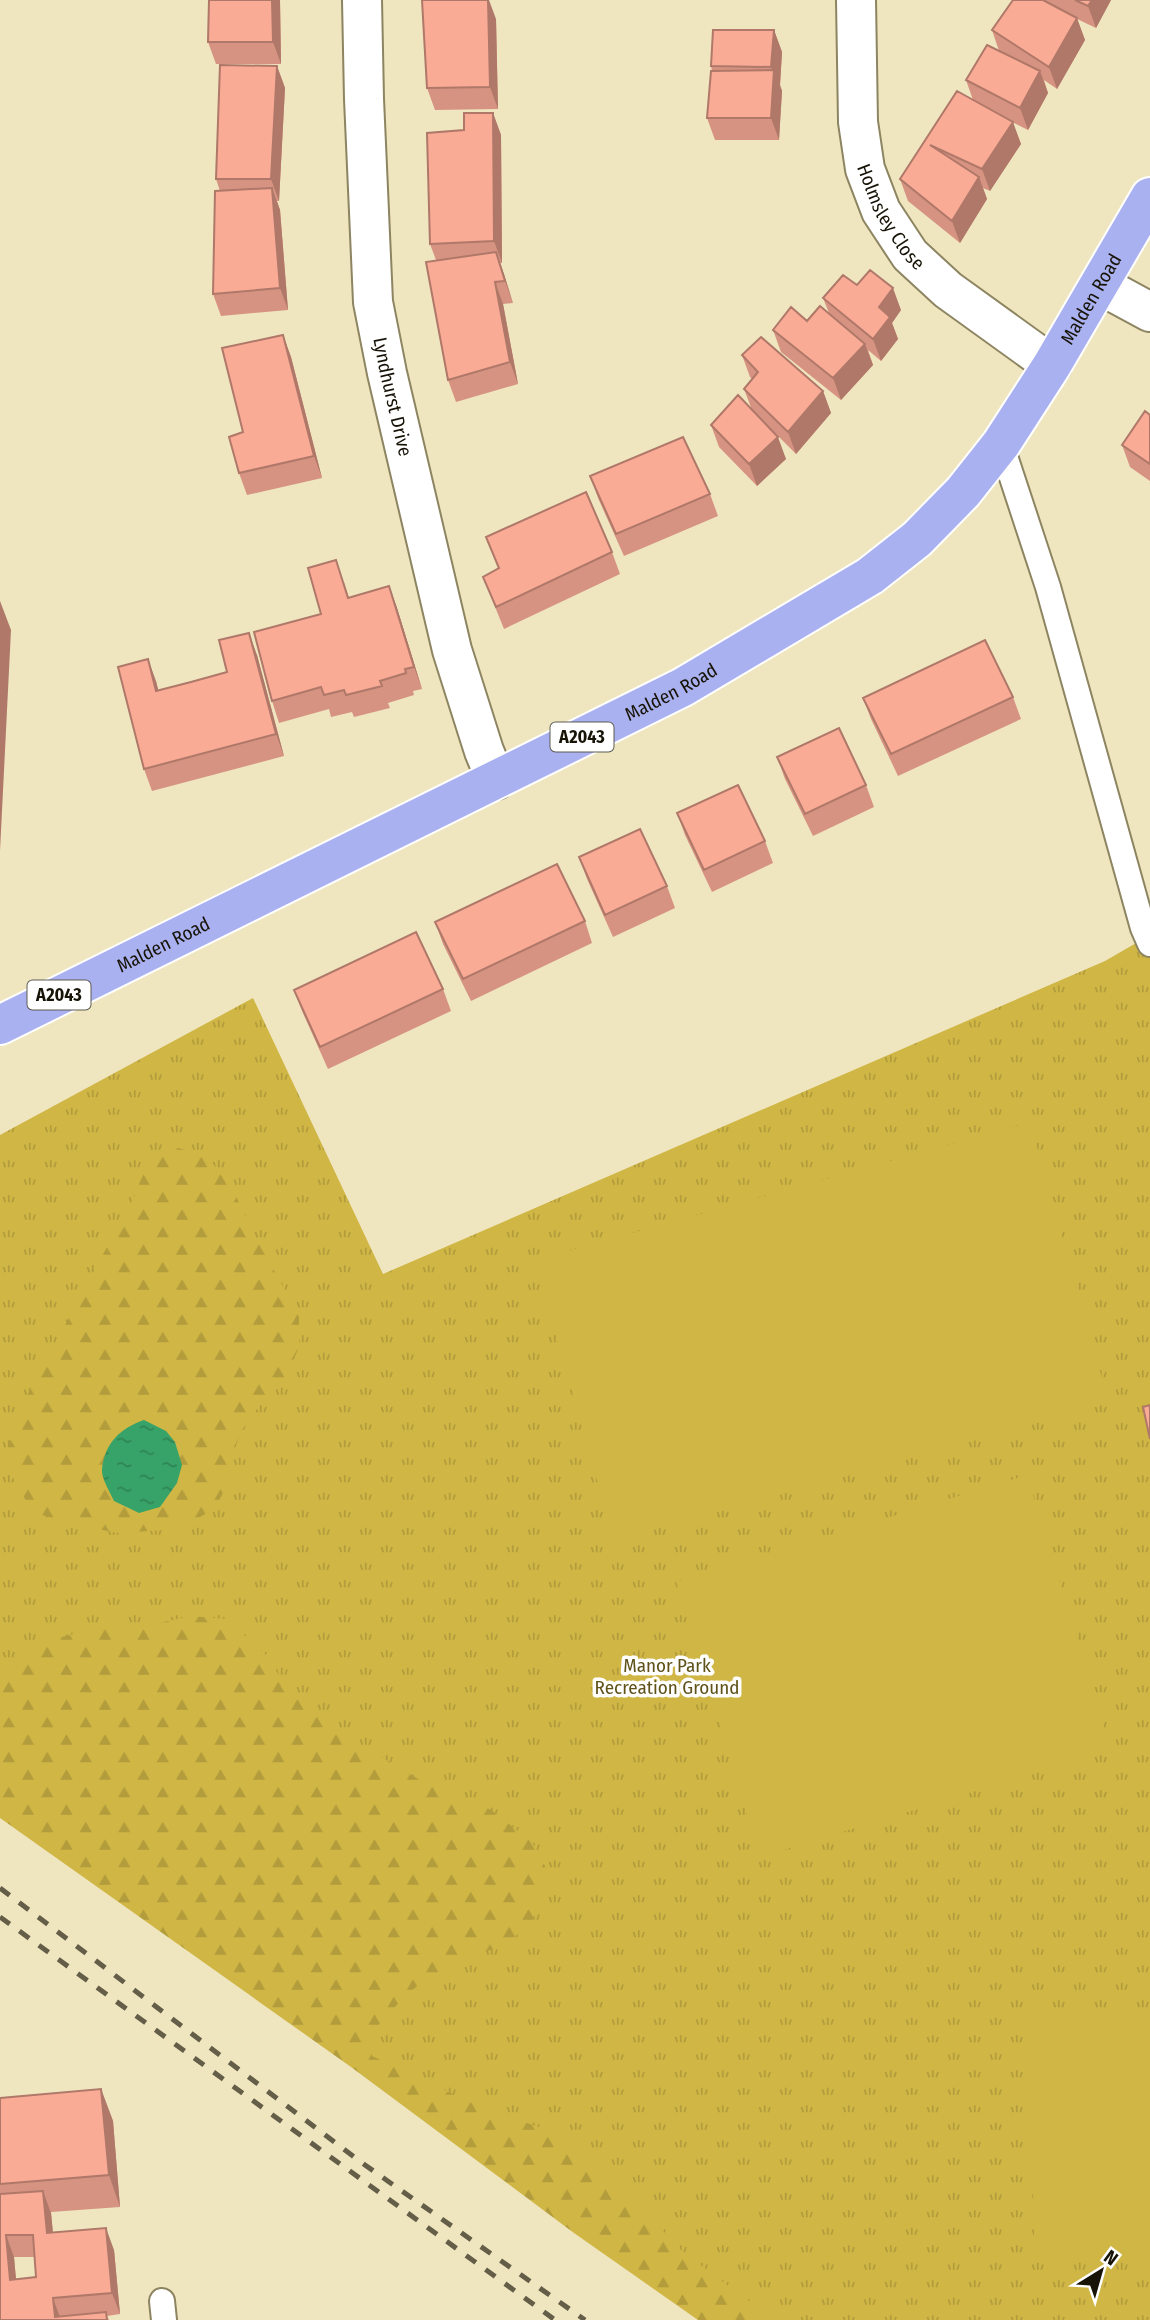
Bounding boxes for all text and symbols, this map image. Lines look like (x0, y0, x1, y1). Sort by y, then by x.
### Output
street label: Holmsley Close (853, 160, 930, 274)
street label: Malden Road (1055, 249, 1126, 348)
street label: Lyndhurst Drive (369, 335, 418, 458)
street label: Malden Road (621, 658, 721, 726)
road number: A2043 (550, 722, 614, 752)
street label: Malden Road (113, 912, 213, 977)
road number: A2043 (28, 980, 90, 1010)
park label: Manor Park Recreation Ground (595, 1654, 739, 1699)
north arrow (1066, 2236, 1136, 2306)
text: N (1099, 2245, 1122, 2270)

